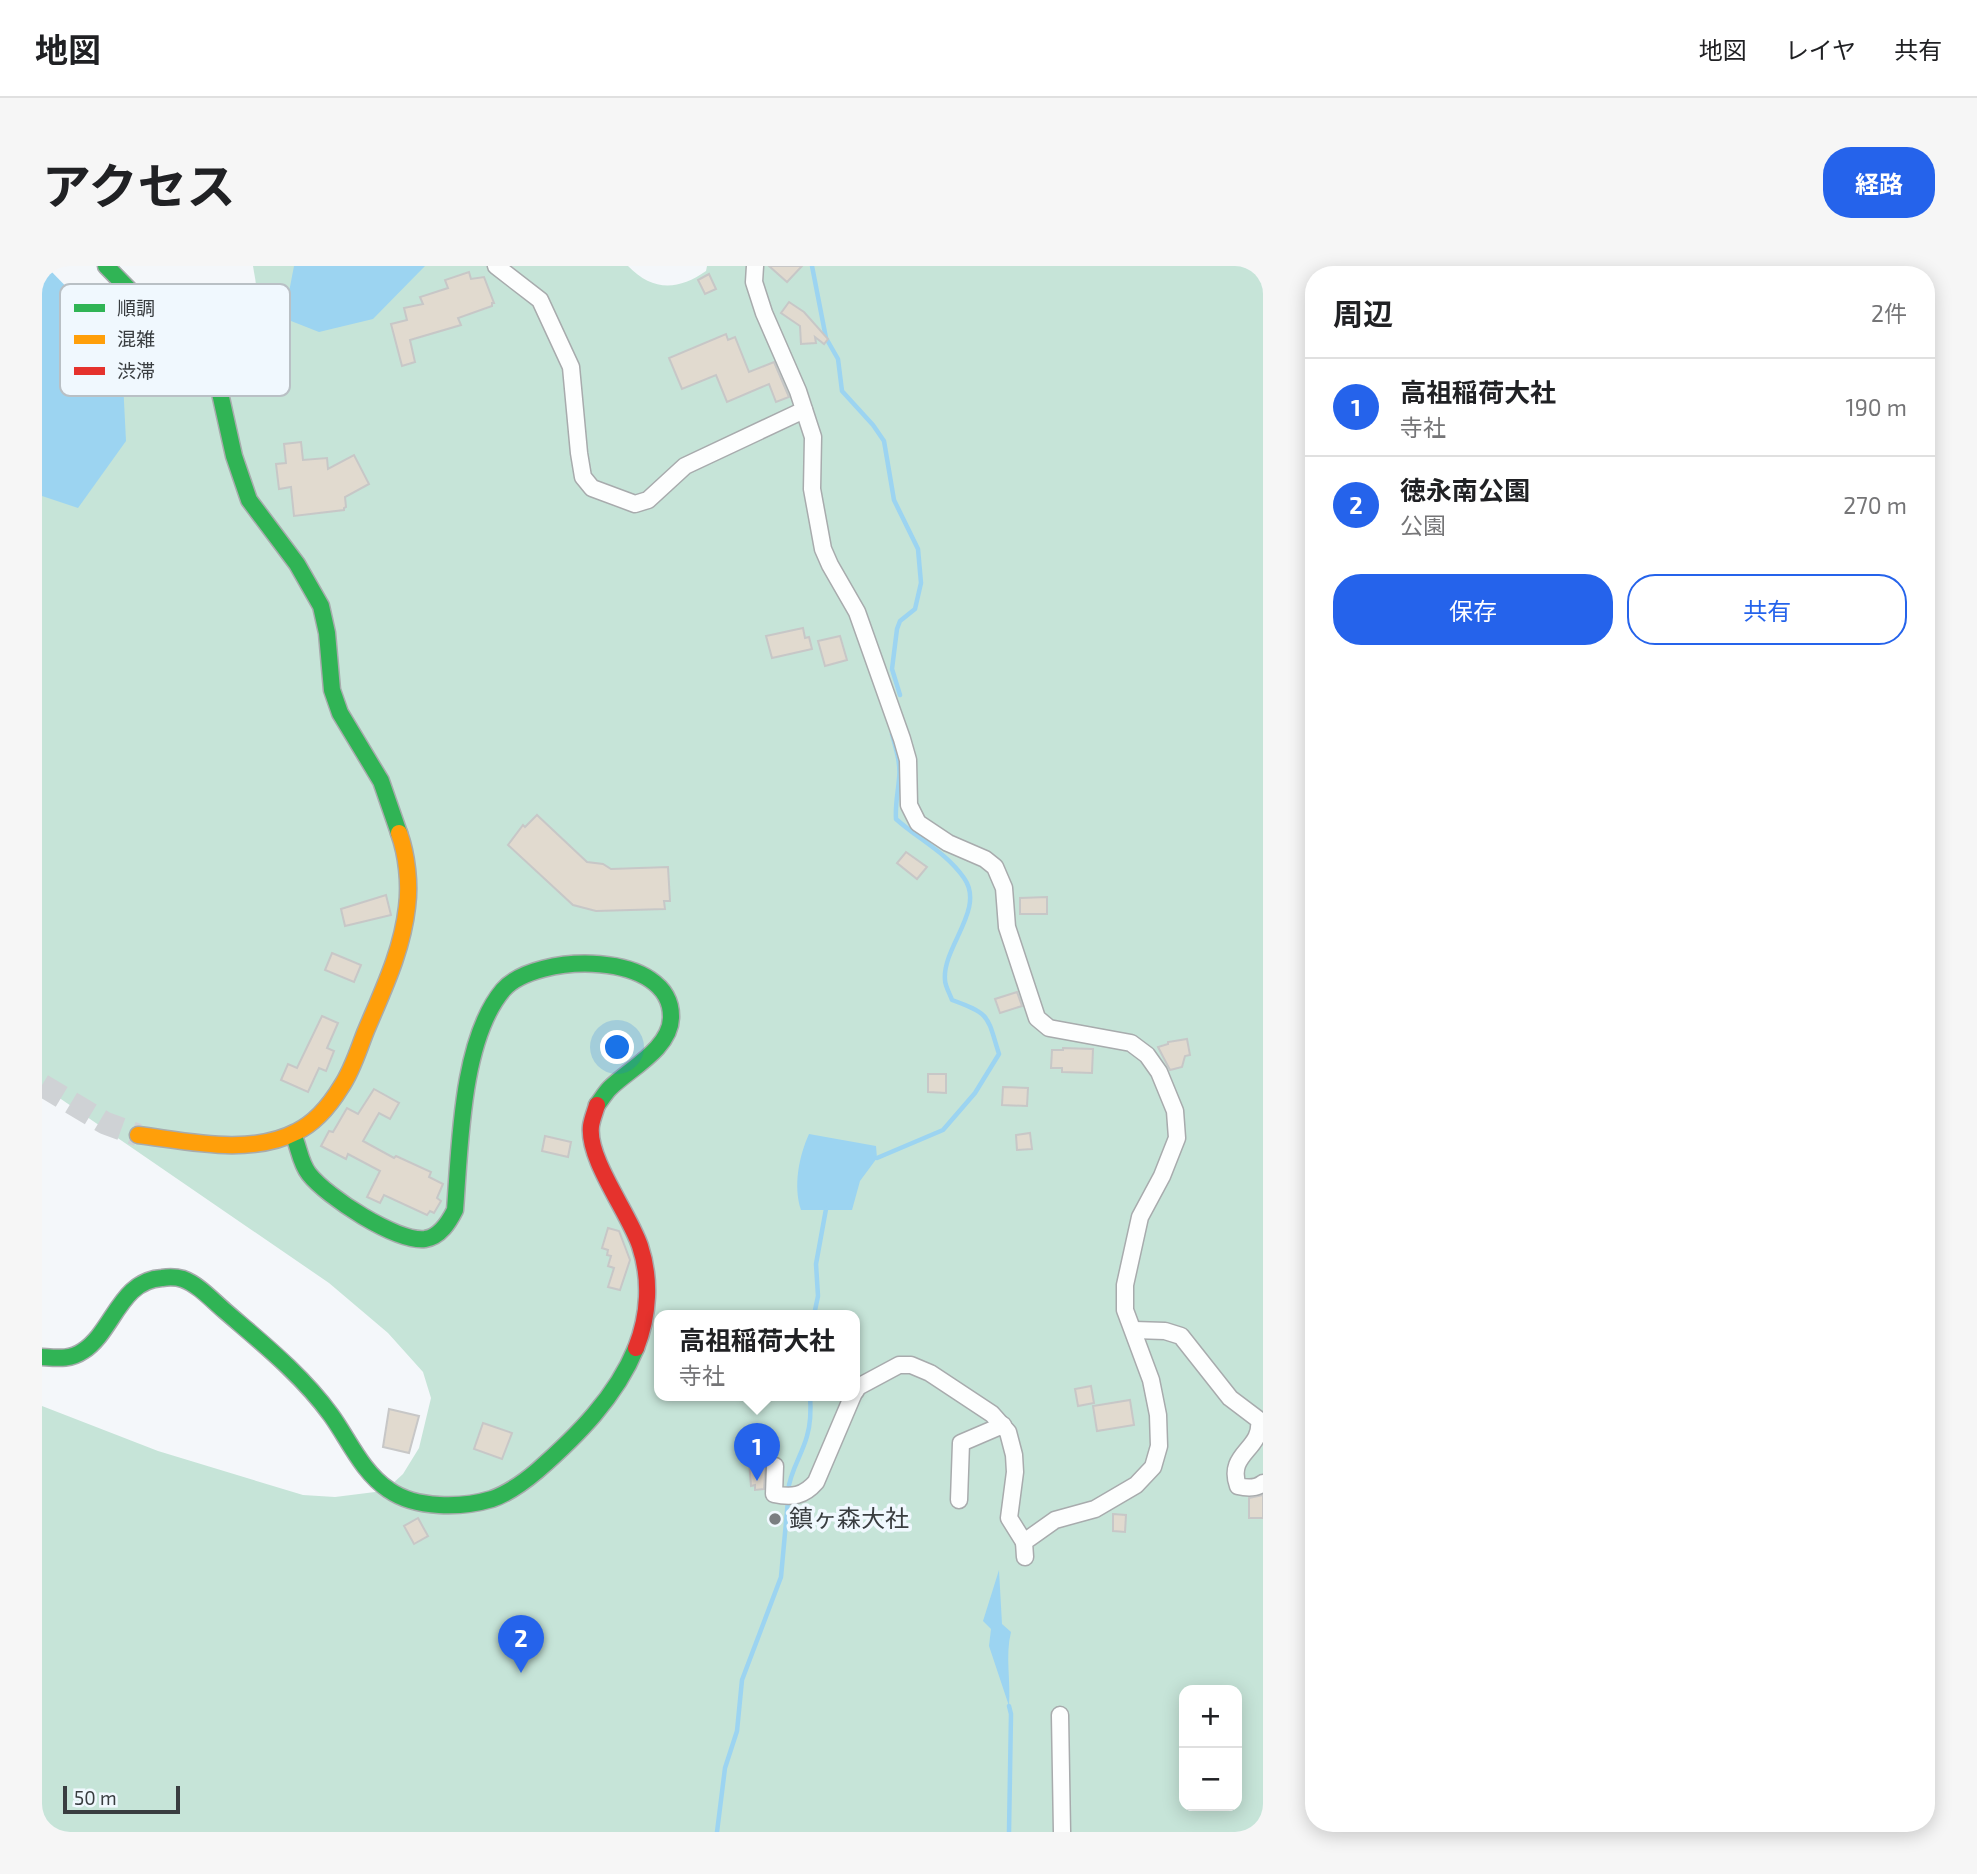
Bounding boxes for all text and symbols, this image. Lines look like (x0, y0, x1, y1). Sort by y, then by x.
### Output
text: 地図 (35, 29, 101, 69)
text: 地図 (1699, 35, 1747, 64)
text: レイヤ (1785, 35, 1856, 64)
text: 共有 (1894, 35, 1942, 64)
button: 経路 (1823, 147, 1935, 218)
text: アクセス (42, 155, 236, 214)
legend (60, 284, 290, 396)
text: 周辺 (1333, 295, 1393, 331)
text: 順調 (117, 296, 155, 319)
text: 2件 (1871, 299, 1907, 327)
text: 混雑 (117, 327, 155, 350)
text: 渋滞 (117, 359, 155, 382)
text: 高祖稲荷大社 (1400, 376, 1556, 407)
text: 1 (1351, 393, 1361, 421)
text: 190 m (1846, 393, 1907, 421)
text: 寺社 (1400, 413, 1446, 441)
text: 徳永南公園 (1400, 474, 1530, 505)
text: 2 (1349, 491, 1363, 519)
text: 270 m (1843, 491, 1907, 519)
text: 公園 (1400, 511, 1446, 539)
button: 保存 (1333, 574, 1613, 645)
button: 共有 (1627, 574, 1907, 645)
your location (600, 1030, 634, 1064)
popup (654, 1310, 860, 1401)
text: 高祖稲荷大社 (679, 1324, 835, 1355)
text: 寺社 (679, 1361, 725, 1389)
pin: 1 (734, 1423, 780, 1481)
place label: 鎮ヶ森大社 (789, 1503, 909, 1532)
marker: 鎮ヶ森大社 (767, 1511, 783, 1527)
pin: 2 (498, 1615, 544, 1673)
map controls (1179, 1685, 1242, 1811)
button: + (1179, 1685, 1242, 1748)
button: − (1179, 1748, 1242, 1811)
scale bar (63, 1783, 180, 1815)
text: 50 m (74, 1786, 117, 1809)

